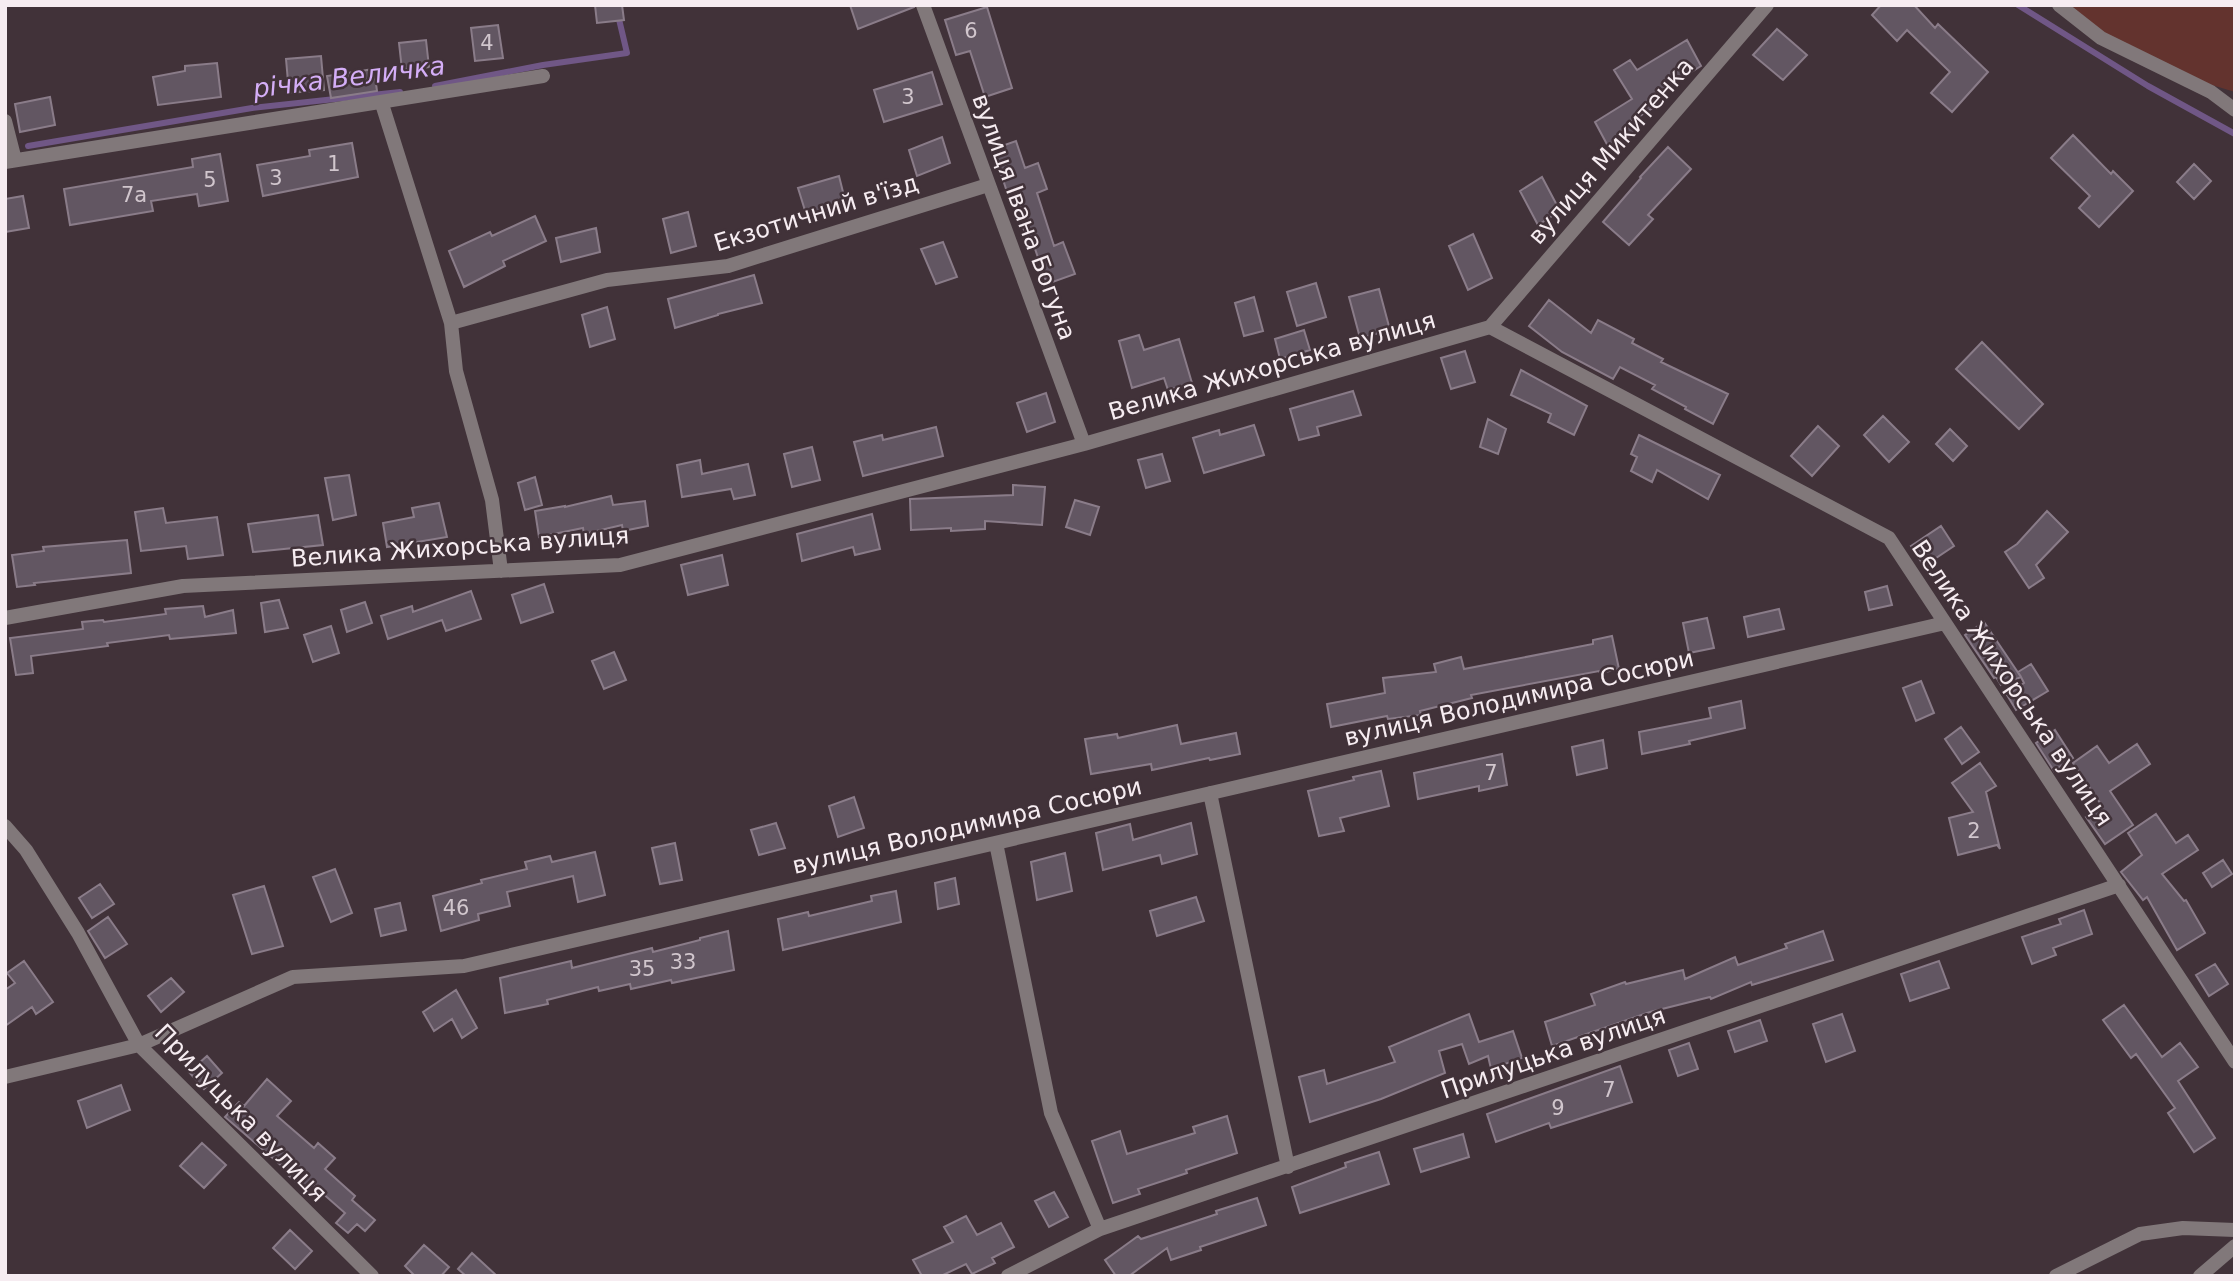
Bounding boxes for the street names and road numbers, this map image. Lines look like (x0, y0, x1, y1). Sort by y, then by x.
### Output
street label: вулиця Микитенка (1522, 52, 1700, 250)
street label: вулиця Івана Богуна (966, 90, 1082, 344)
street label: Екзотичний в'їзд (710, 169, 922, 257)
street label: Велика Жихорська вулиця (1105, 306, 1439, 426)
street label: Велика Жихорська вулиця (290, 521, 630, 573)
street label: Велика Жихорська вулиця (1906, 535, 2118, 831)
street label: вулиця Володимира Сосюри (1341, 644, 1697, 752)
street label: вулиця Володимира Сосюри (789, 772, 1145, 880)
street label: Прилуцька вулиця (1437, 1001, 1669, 1105)
street label: Прилуцька вулиця (149, 1018, 333, 1208)

